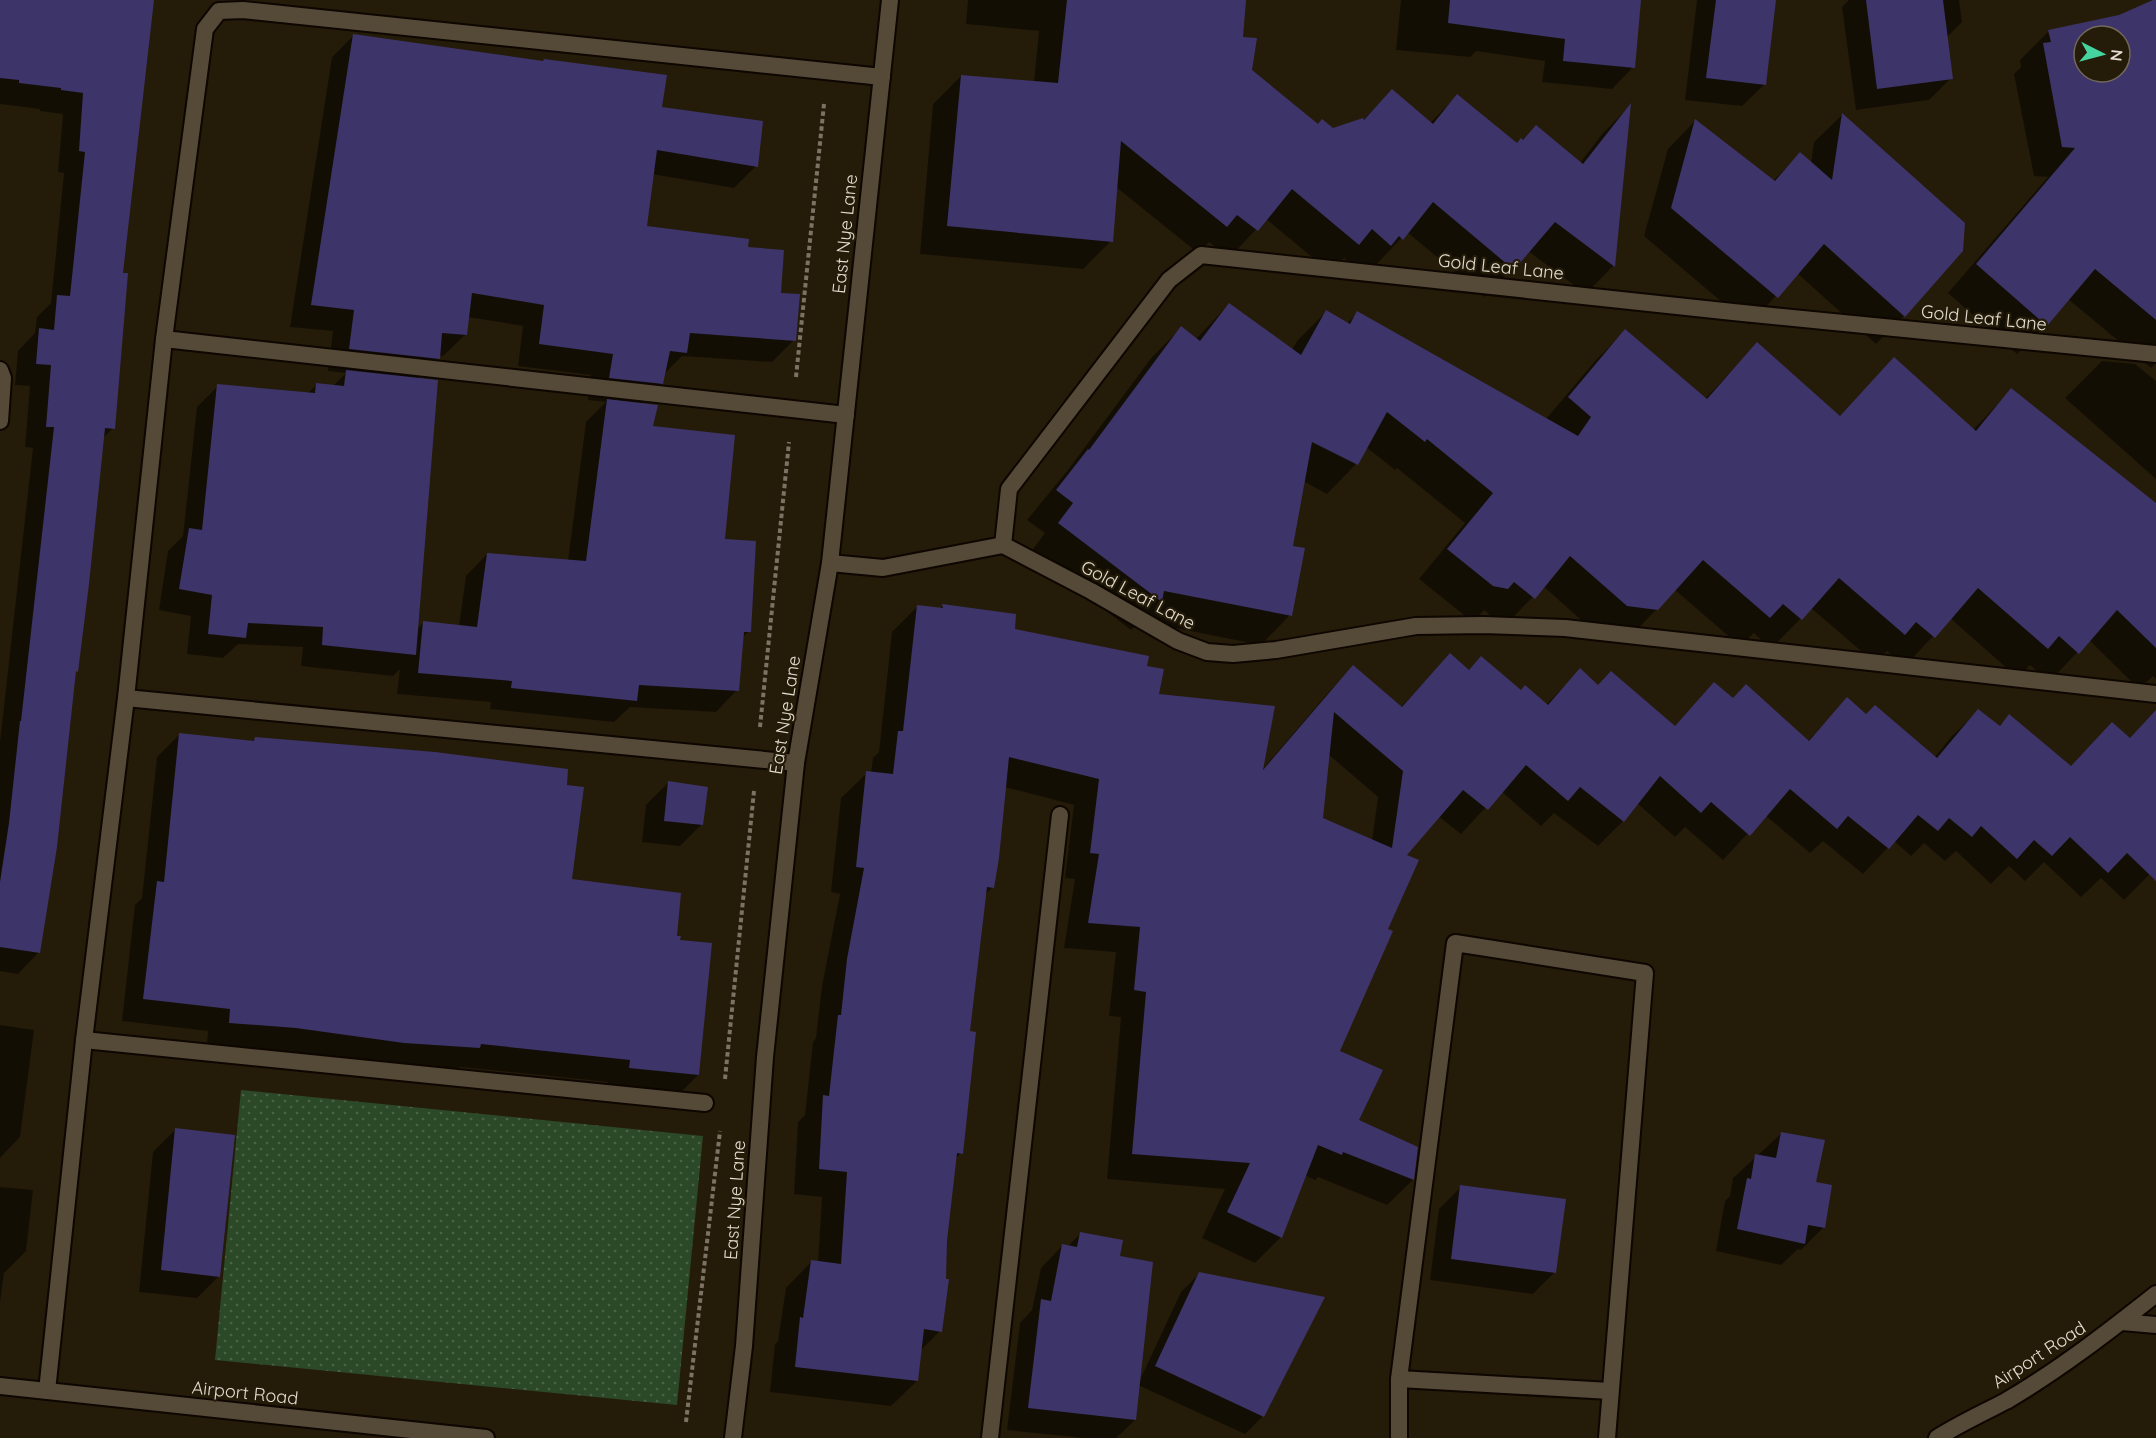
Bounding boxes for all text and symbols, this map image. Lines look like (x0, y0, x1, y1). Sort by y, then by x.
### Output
north arrow (2072, 24, 2132, 84)
text: N (2106, 49, 2127, 62)
street label: East Nye Lane (827, 173, 862, 295)
street label: Gold Leaf Lane (1437, 248, 1565, 285)
street label: Gold Leaf Lane (1920, 299, 2048, 336)
street label: Gold Leaf Lane (1077, 555, 1199, 634)
street label: East Nye Lane (764, 654, 805, 776)
street label: East Nye Lane (719, 1139, 750, 1261)
street label: Airport Road (1988, 1316, 2090, 1393)
street label: Airport Road (191, 1375, 299, 1410)

